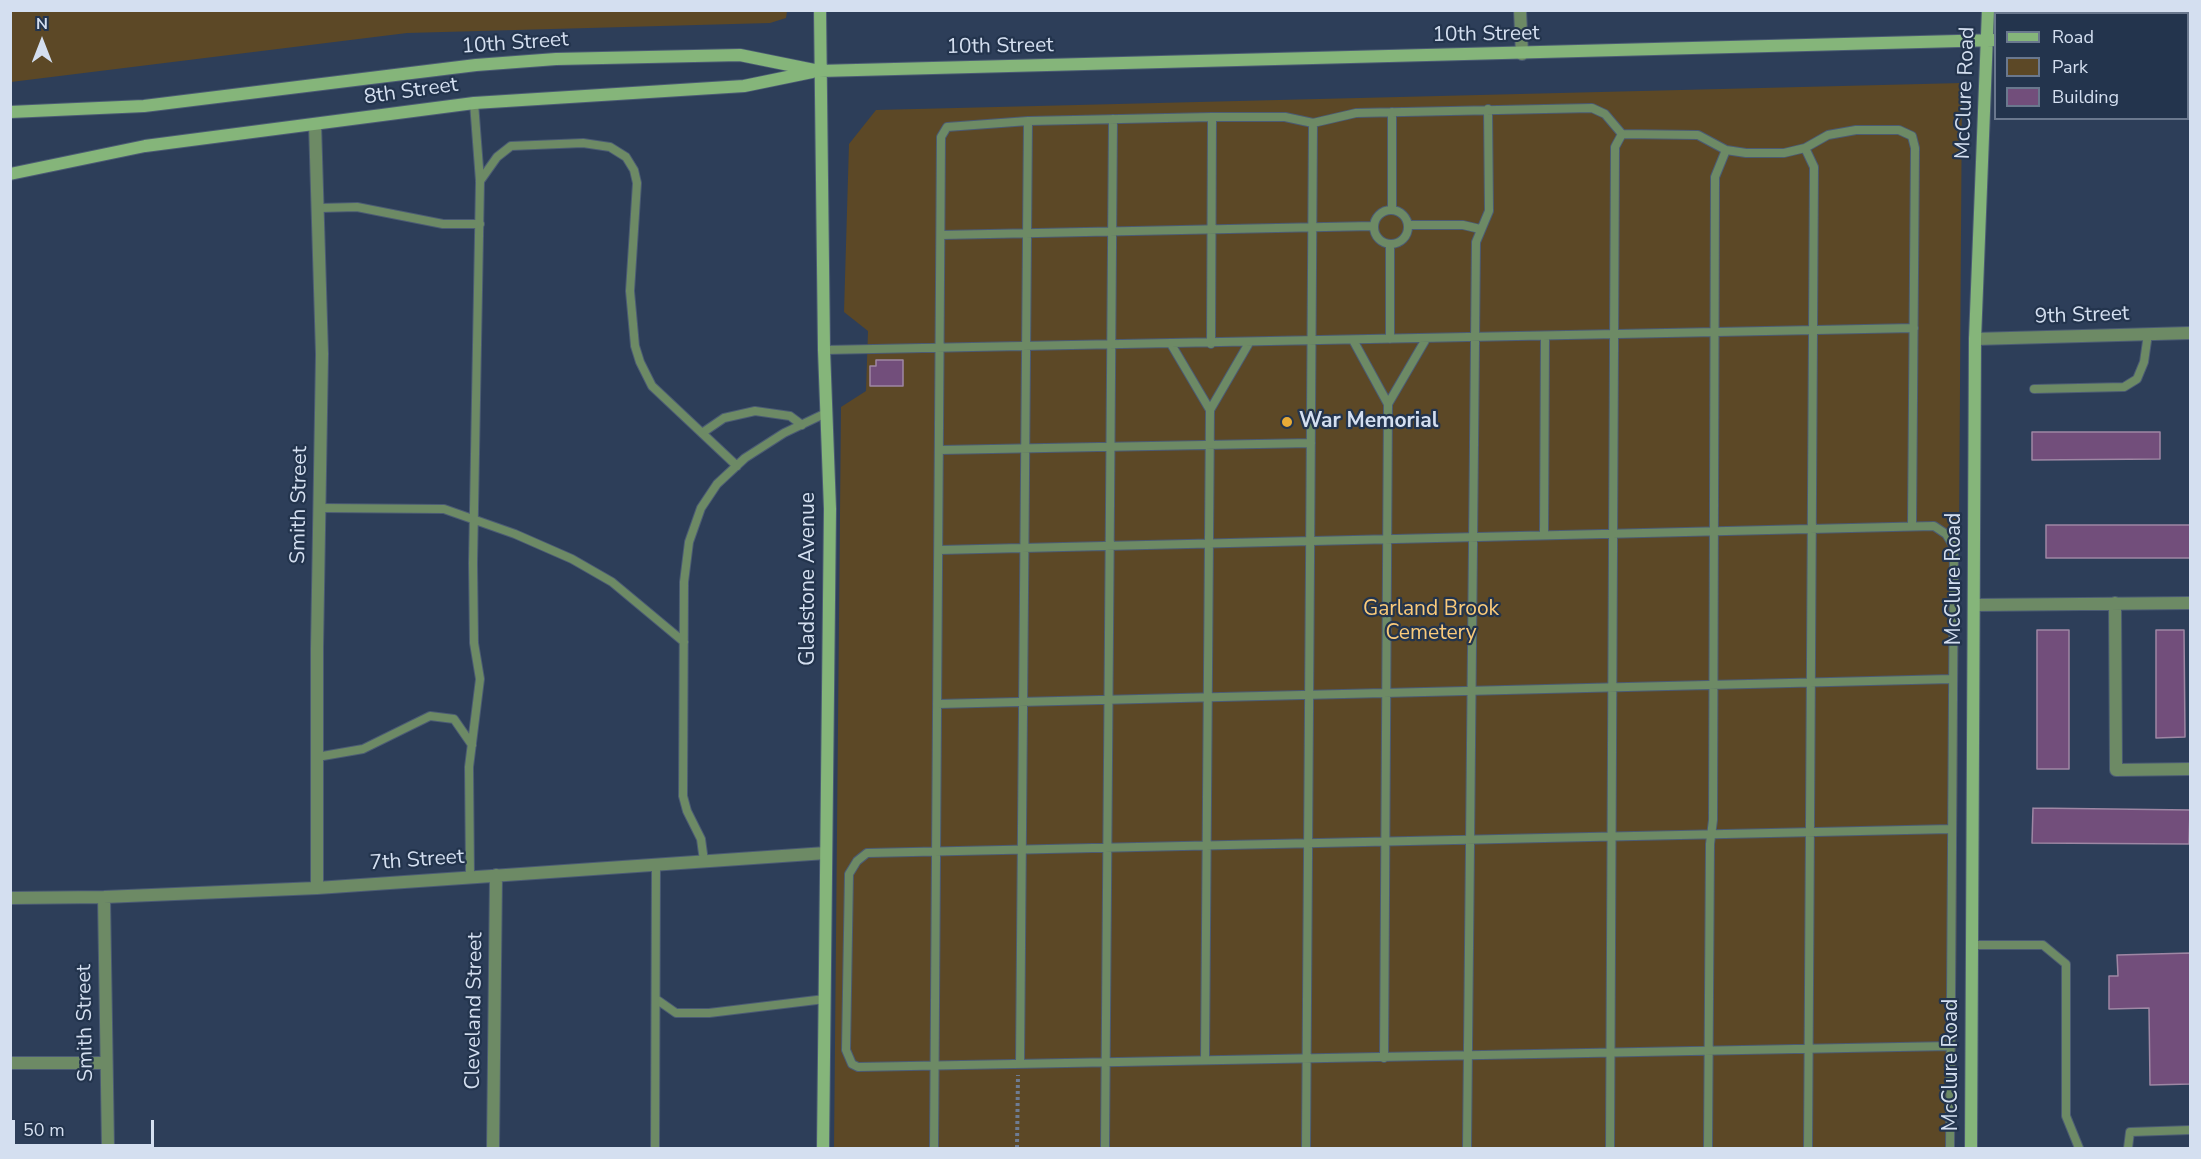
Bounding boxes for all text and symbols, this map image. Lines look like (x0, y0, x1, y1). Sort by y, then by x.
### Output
north arrow (12, 12, 72, 72)
legend (1994, 12, 2189, 120)
text: N (36, 13, 48, 35)
street label: 10th Street (1432, 21, 1540, 49)
text: Road (2052, 25, 2094, 49)
street label: McClure Road (1951, 26, 1981, 160)
street label: 10th Street (461, 28, 569, 60)
street label: 10th Street (946, 33, 1054, 61)
text: Park (2052, 55, 2088, 79)
street label: 8th Street (362, 73, 460, 111)
text: Building (2052, 85, 2119, 109)
street label: 9th Street (2034, 302, 2130, 330)
place label: War Memorial (1299, 409, 1438, 435)
marker: War Memorial (1280, 415, 1294, 429)
street label: Smith Street (286, 446, 314, 564)
street label: Gladstone Avenue (796, 492, 822, 666)
street label: McClure Road (1942, 513, 1968, 645)
park label: Garland Brook Cemetery (1363, 597, 1499, 647)
street label: 7th Street (369, 845, 465, 877)
street label: Cleveland Street (461, 932, 489, 1090)
street label: Smith Street (72, 964, 100, 1082)
street label: McClure Road (1939, 999, 1965, 1131)
scale bar (15, 1108, 158, 1146)
text: 50 m (23, 1118, 65, 1142)

